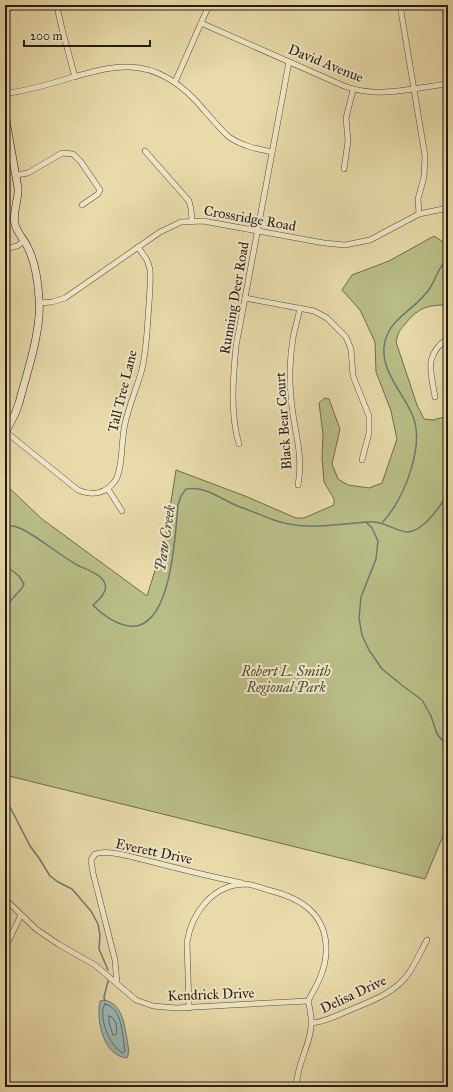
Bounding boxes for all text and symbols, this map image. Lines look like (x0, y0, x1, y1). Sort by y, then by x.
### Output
scale bar (24, 22, 150, 48)
text: 200 m (30, 29, 63, 43)
street label: David Avenue (286, 41, 366, 86)
street label: Crossridge Road (202, 202, 297, 235)
street label: Running Deer Road (216, 240, 253, 356)
street label: Tall Tree Lane (104, 348, 141, 434)
street label: Black Bear Court (272, 371, 295, 470)
water label: Paw Creek (151, 503, 179, 573)
park label: Robert L. Smith Regional Park (240, 663, 331, 696)
street label: Everett Drive (114, 835, 194, 868)
street label: Delisa Drive (317, 972, 389, 1017)
street label: Kendrick Drive (167, 984, 255, 1005)

